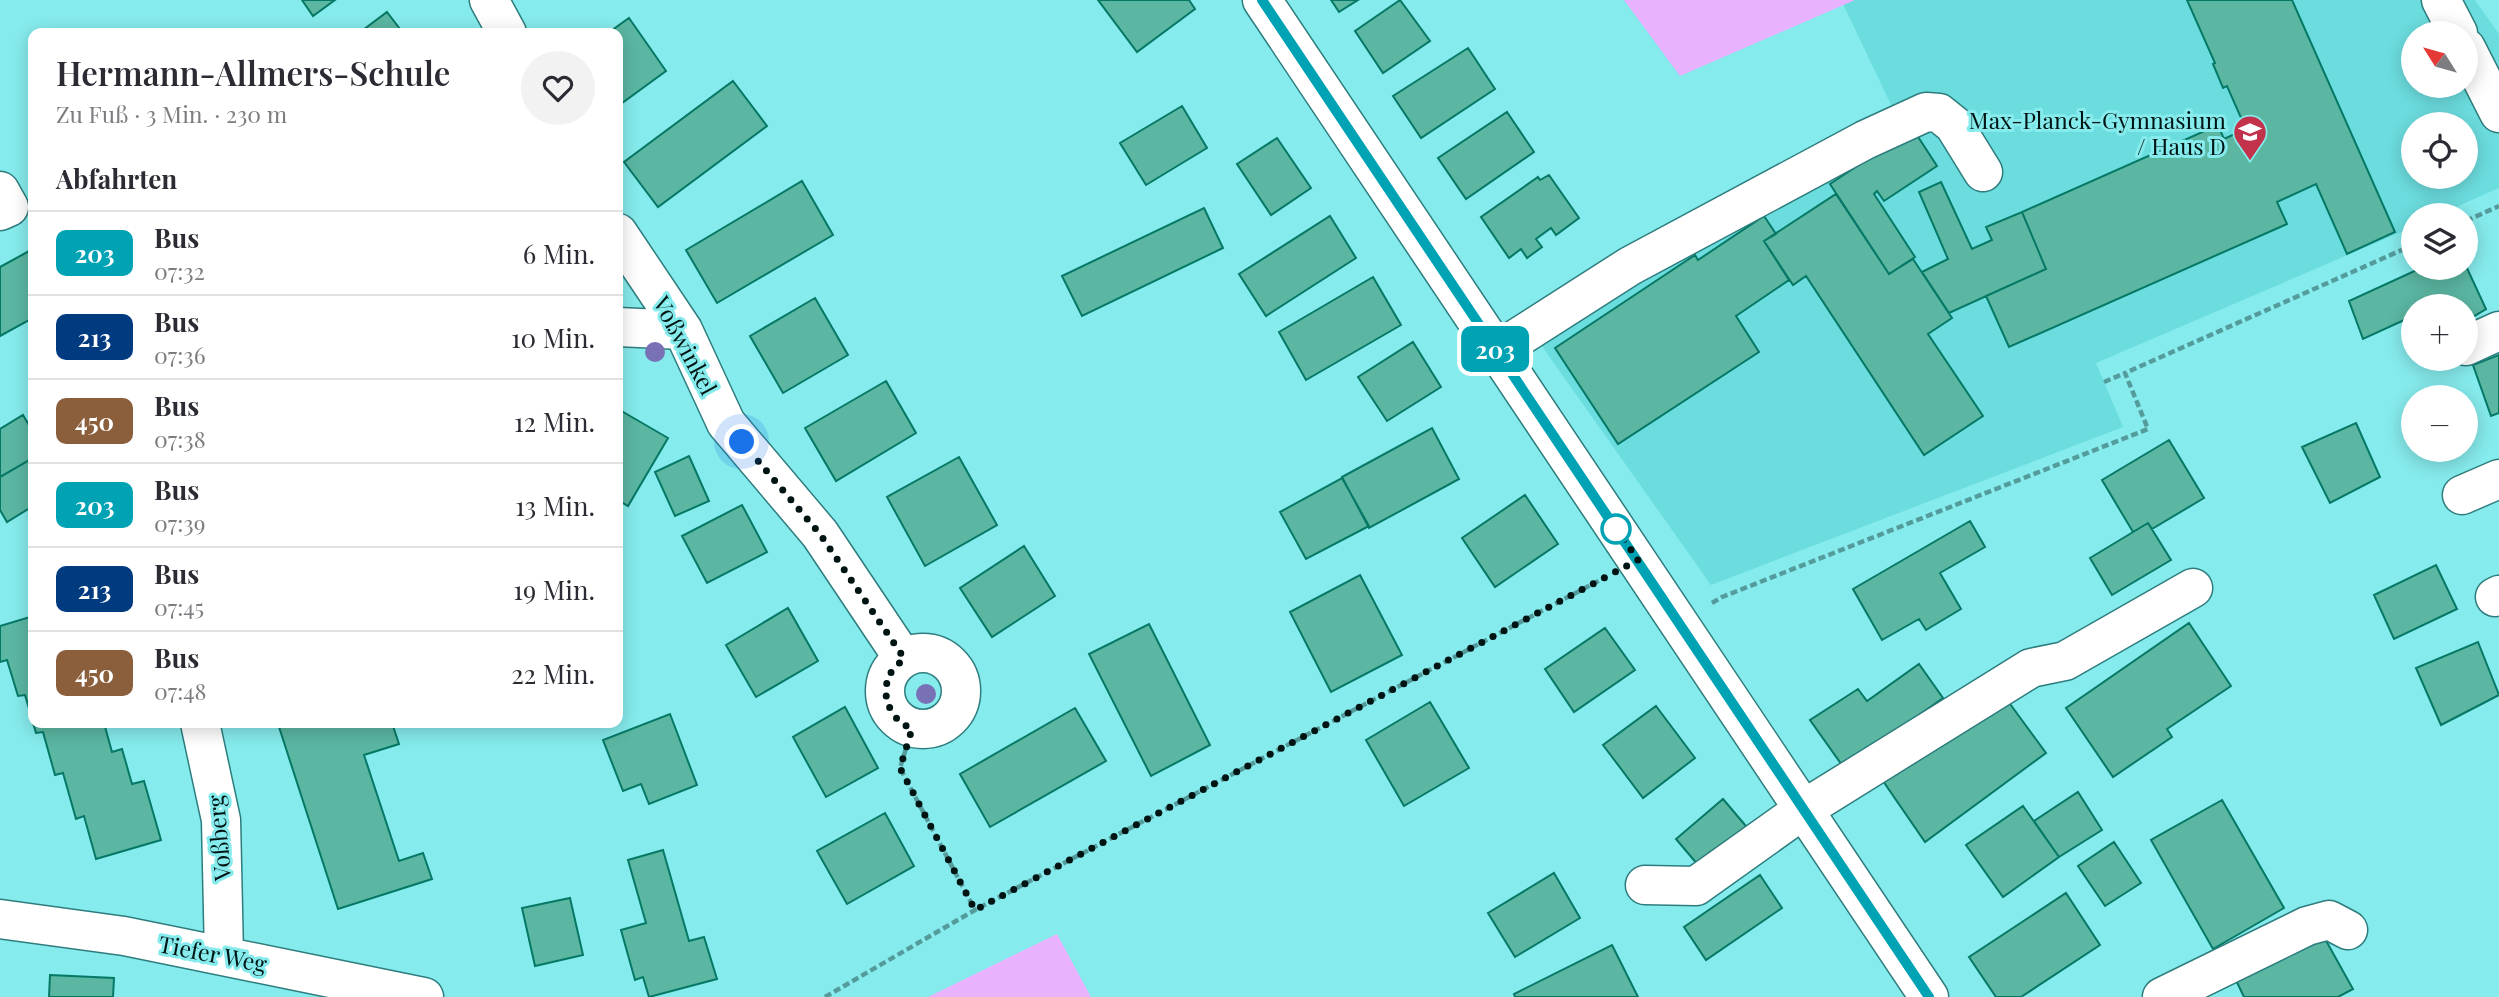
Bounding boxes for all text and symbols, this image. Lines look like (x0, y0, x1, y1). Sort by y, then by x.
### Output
north arrow (2401, 21, 2478, 98)
map controls (2401, 21, 2478, 462)
text: Hermann-Allmers-Schule (56, 50, 450, 94)
button: heart (521, 51, 595, 125)
text: Zu Fuß · 3 Min. · 230 m (56, 98, 287, 129)
place label: Max-Planck-Gymnasium / Haus D (1969, 104, 2227, 161)
button: locate (2401, 112, 2478, 189)
school or university icon: Max-Planck-Gymnasium / Haus D (2231, 113, 2269, 162)
text: Abfahrten (56, 161, 177, 196)
button: layers (2401, 203, 2478, 280)
text: Bus (154, 220, 199, 255)
text: 6 Min. (523, 236, 595, 271)
text: 203 (75, 237, 114, 269)
text: 07:32 (154, 255, 205, 286)
street label: Voßwinkel (647, 289, 725, 400)
button: + (2401, 294, 2478, 371)
text: Bus (154, 304, 199, 339)
text: 10 Min. (511, 320, 595, 355)
text: 213 (78, 321, 111, 353)
line badge: 203 (1455, 326, 1535, 372)
text: 203 (1475, 333, 1515, 365)
text: 07:36 (154, 339, 206, 370)
button: − (2401, 385, 2478, 462)
text: Bus (154, 388, 199, 423)
text: 12 Min. (514, 404, 595, 439)
text: 450 (75, 405, 114, 437)
text: 07:38 (154, 423, 206, 454)
your location (724, 424, 759, 459)
text: Bus (154, 472, 199, 507)
text: 13 Min. (515, 488, 595, 523)
text: 203 (75, 489, 114, 521)
text: 07:39 (154, 507, 205, 538)
unlabelled marker (1601, 514, 1631, 544)
text: Bus (154, 556, 199, 591)
text: 19 Min. (513, 572, 595, 607)
text: 213 (78, 573, 111, 605)
text: 07:45 (154, 591, 204, 622)
text: Bus (154, 640, 199, 675)
text: 22 Min. (511, 656, 595, 691)
text: 450 (75, 657, 114, 689)
text: 07:48 (154, 675, 207, 706)
street label: Voßberg (199, 794, 237, 883)
street label: Tiefer Weg (156, 927, 270, 979)

